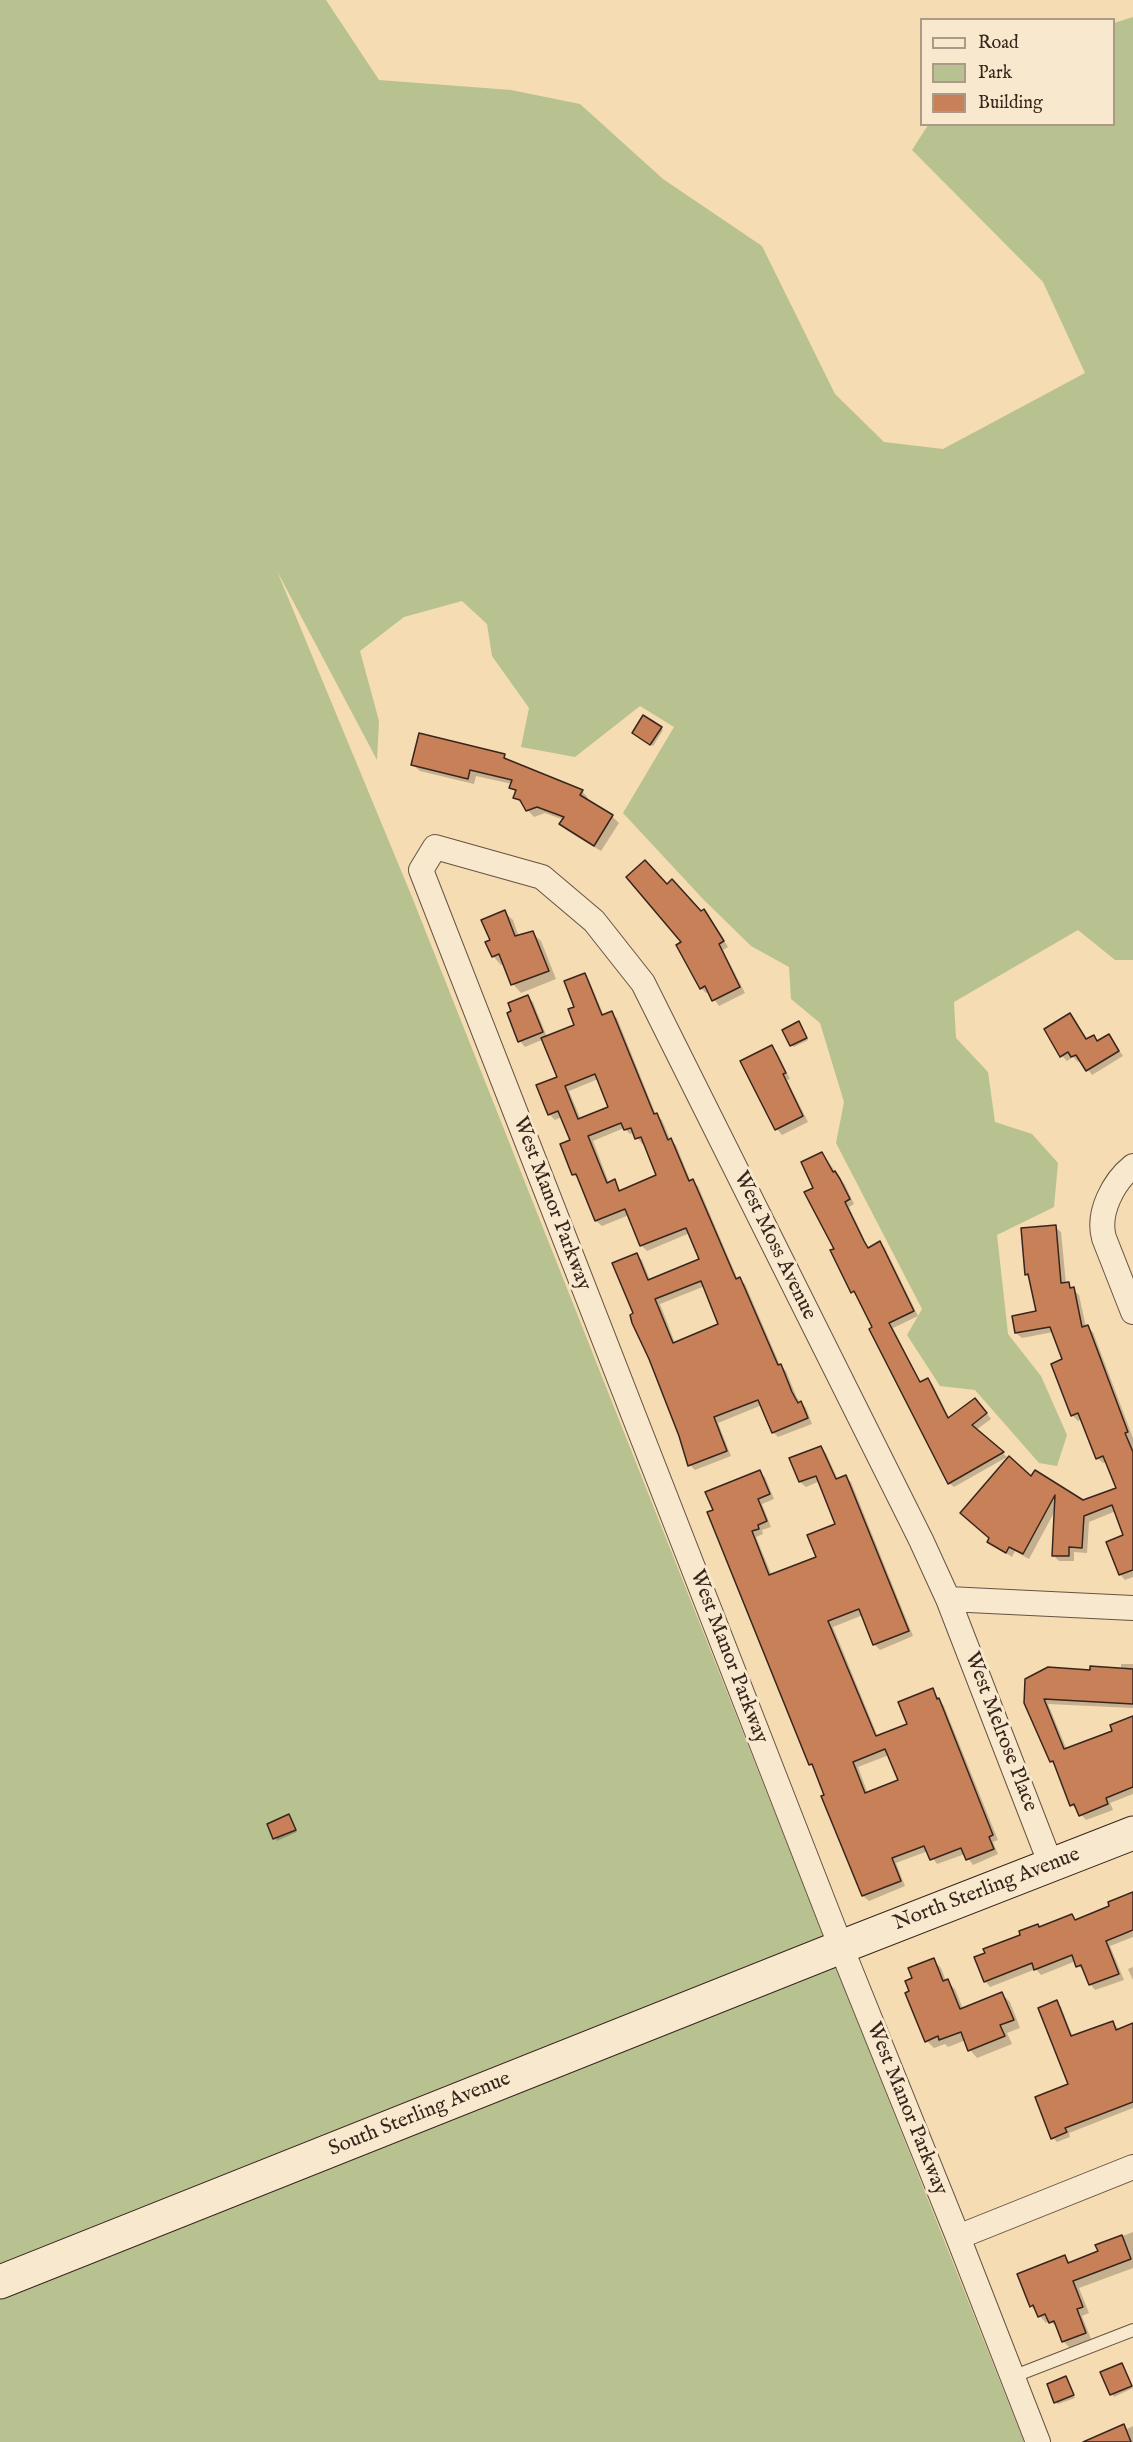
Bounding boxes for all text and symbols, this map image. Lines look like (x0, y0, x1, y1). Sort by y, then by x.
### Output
legend (920, 18, 1115, 126)
text: Road (978, 32, 1019, 55)
text: Park (978, 62, 1012, 85)
text: Building (978, 92, 1043, 115)
street label: West Manor Parkway (506, 1114, 596, 1294)
street label: West Moss Avenue (727, 1168, 821, 1324)
street label: West Manor Parkway (683, 1567, 773, 1747)
street label: West Melrose Place (958, 1649, 1042, 1815)
street label: North Sterling Avenue (890, 1843, 1084, 1937)
street label: West Manor Parkway (860, 2019, 952, 2199)
street label: South Sterling Avenue (325, 2067, 515, 2163)

